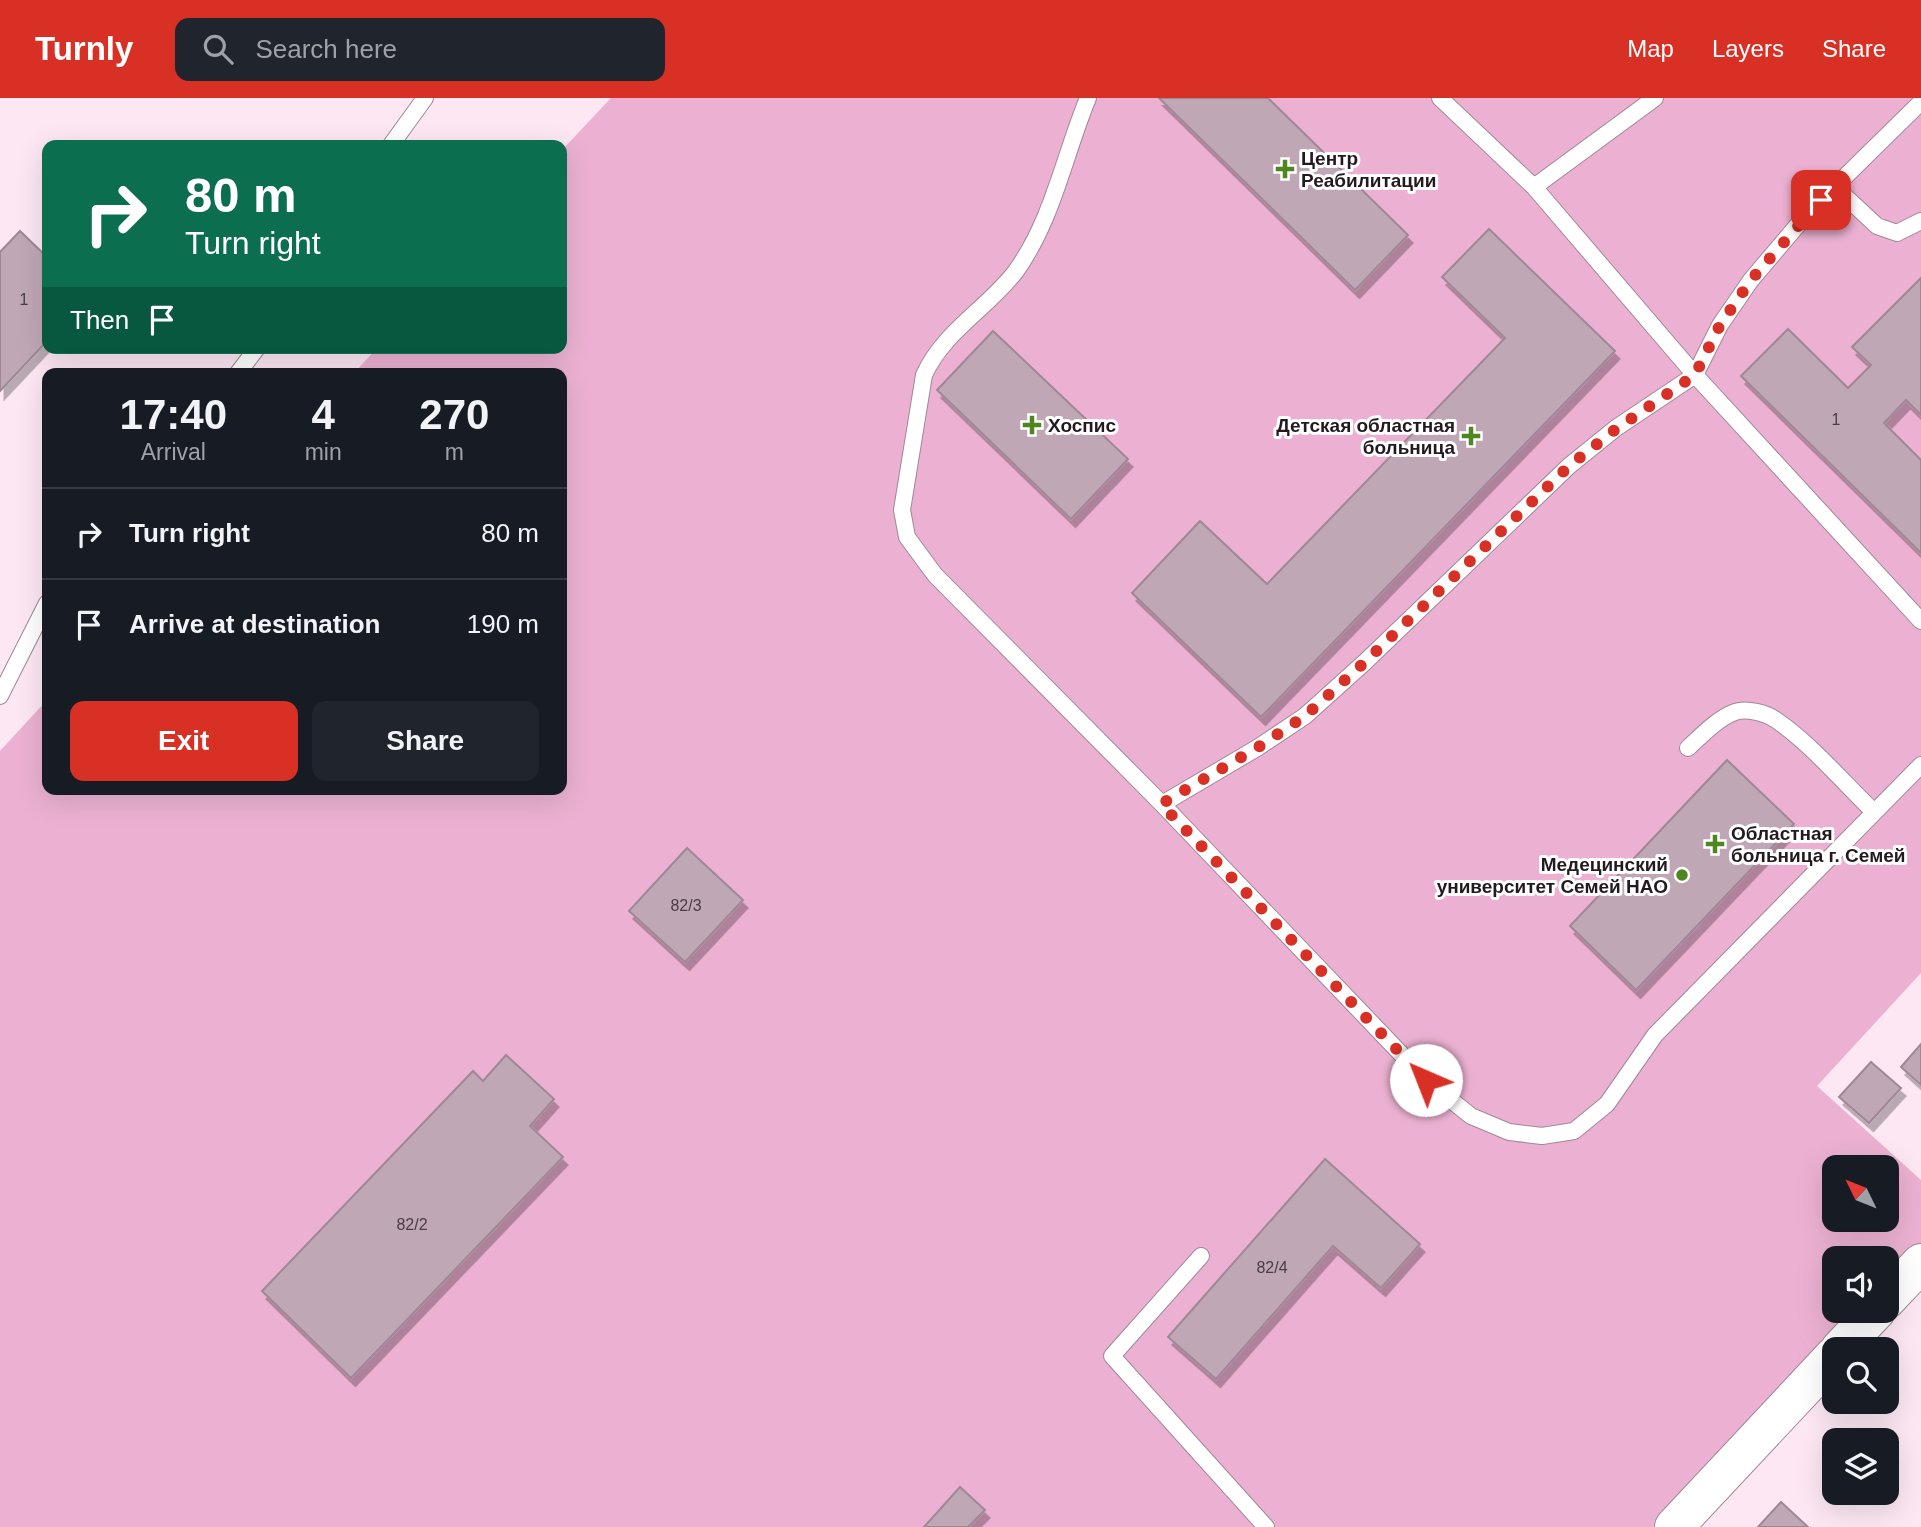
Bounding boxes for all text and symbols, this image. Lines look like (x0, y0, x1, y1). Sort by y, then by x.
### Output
search box (175, 18, 665, 81)
text: Turnly (35, 30, 133, 67)
icon: search (199, 30, 237, 68)
text: Search here (255, 34, 397, 64)
text: Map (1627, 35, 1674, 62)
text: Layers (1712, 35, 1784, 62)
text: Share (1822, 35, 1886, 62)
place label: Центр Реабилитации (1301, 148, 1436, 191)
marker: Центр Реабилитации (1275, 159, 1295, 179)
icon: right (70, 168, 161, 259)
text: 80 m (185, 168, 297, 222)
pin (1791, 170, 1851, 230)
icon: arrive (1802, 181, 1840, 219)
text: Turn right (185, 225, 321, 261)
house number: 1 (20, 291, 29, 308)
icon: arrive (143, 301, 181, 339)
text: Then (70, 305, 129, 335)
text: 17:40 (120, 391, 227, 438)
text: 4 (311, 391, 335, 438)
text: 270 (419, 391, 489, 438)
house number: 1 (1832, 411, 1841, 428)
marker: Хоспис (1022, 415, 1042, 435)
place label: Хоспис (1048, 415, 1117, 436)
place label: Детская областная больница (1276, 415, 1455, 458)
marker: Детская областная больница (1461, 426, 1481, 446)
text: Arrival (141, 439, 206, 465)
text: min (305, 439, 342, 465)
text: m (445, 439, 464, 465)
icon: right (70, 515, 108, 553)
text: Turn right (129, 518, 250, 548)
text: 80 m (481, 518, 539, 548)
icon: arrive (70, 606, 108, 644)
text: Arrive at destination (129, 609, 380, 639)
text: 190 m (467, 609, 539, 639)
button: Exit (70, 701, 298, 781)
button: Share (312, 701, 539, 781)
place label: Областная больница г. Семей (1731, 823, 1905, 866)
marker: Областная больница г. Семей (1705, 834, 1725, 854)
place label: Медецинский университет Семей НАО (1437, 854, 1668, 897)
marker: Медецинский университет Семей НАО (1674, 867, 1690, 883)
house number: 82/3 (670, 897, 702, 914)
position arrow (1389, 1043, 1463, 1117)
north arrow (1822, 1155, 1899, 1232)
map controls (1822, 1155, 1899, 1505)
house number: 82/2 (396, 1216, 428, 1233)
button: sound (1822, 1246, 1899, 1323)
house number: 82/4 (1256, 1259, 1288, 1276)
button: search (1822, 1337, 1899, 1414)
button: layers (1822, 1428, 1899, 1505)

